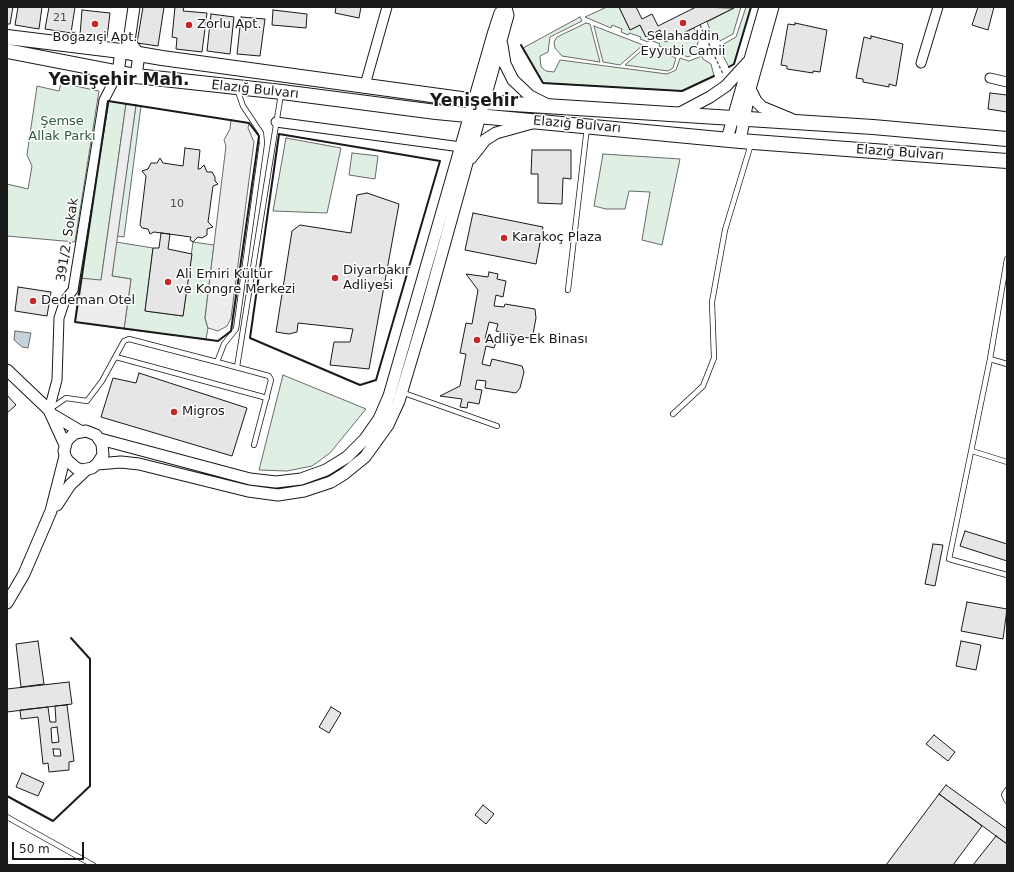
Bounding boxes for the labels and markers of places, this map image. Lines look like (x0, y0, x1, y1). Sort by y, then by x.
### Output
place label: Zorlu Apt. (197, 17, 262, 33)
marker: Selahaddin Eyyubi Camii (678, 18, 688, 28)
marker: Boğazıçi Apt. (90, 19, 100, 29)
marker: Zorlu Apt. (184, 20, 194, 30)
place label: Selahaddin Eyyubi Camii (641, 29, 725, 60)
place label: Boğazıçi Apt. (53, 30, 137, 46)
place label: Karakoç Plaza (512, 230, 602, 246)
marker: Karakoç Plaza (499, 233, 509, 243)
place label: Diyarbakır Adliyesi (343, 263, 410, 294)
place label: Ali Emiri Kültür ve Kongre Merkezi (176, 267, 295, 298)
marker: Diyarbakır Adliyesi (330, 273, 340, 283)
marker: Ali Emiri Kültür ve Kongre Merkezi (163, 277, 173, 287)
place label: Dedeman Otel (41, 293, 135, 309)
marker: Dedeman Otel (28, 296, 38, 306)
place label: Adliye Ek Binası (485, 332, 588, 348)
marker: Adliye Ek Binası (472, 335, 482, 345)
place label: Migros (182, 404, 225, 420)
marker: Migros (169, 407, 179, 417)

